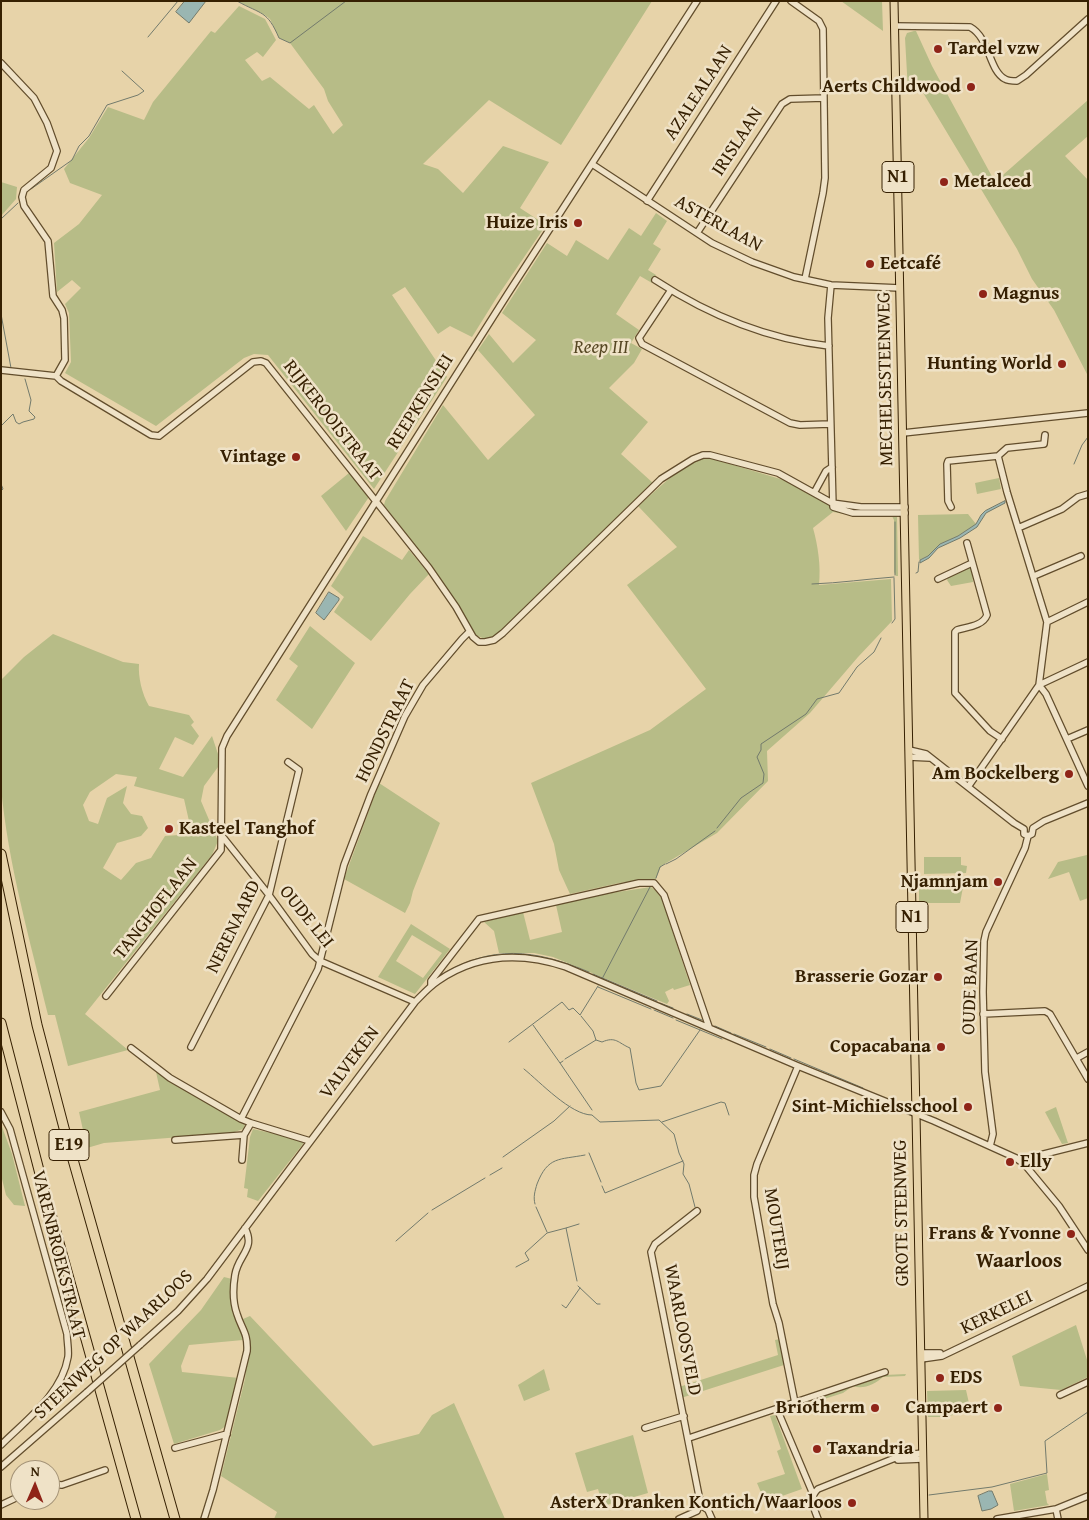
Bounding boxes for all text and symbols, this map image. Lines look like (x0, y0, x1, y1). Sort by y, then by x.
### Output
place label: Tardel vzw (948, 38, 1040, 60)
street label: AZALEALAAN (660, 41, 738, 145)
marker: Tardel vzw (932, 43, 944, 55)
place label: Aerts Childwood (822, 76, 961, 98)
marker: Aerts Childwood (965, 81, 977, 93)
street label: IRISLAAN (708, 104, 768, 180)
road number: N1 (882, 162, 914, 192)
place label: Metalced (954, 171, 1031, 193)
marker: Metalced (938, 176, 950, 188)
street label: ASTERLAAN (670, 191, 766, 257)
place label: Huize Iris (486, 212, 568, 234)
marker: Huize Iris (572, 217, 584, 229)
place label: Eetcafé (880, 253, 941, 275)
marker: Eetcafé (864, 258, 876, 270)
place label: Magnus (993, 283, 1059, 305)
marker: Magnus (977, 288, 989, 300)
street label: MECHELSESTEENWEG (873, 292, 899, 466)
park label: Reep III (574, 337, 628, 359)
street label: REEPKENSLEI (383, 350, 459, 454)
place label: Hunting World (927, 353, 1052, 375)
street label: RIJKEROOISTRAAT (278, 356, 386, 486)
marker: Hunting World (1056, 358, 1068, 370)
place label: Vintage (220, 446, 286, 468)
marker: Vintage (290, 451, 302, 463)
street label: HONDSTRAAT (351, 676, 421, 786)
place label: Am Bockelberg (932, 763, 1059, 785)
marker: Am Bockelberg (1063, 768, 1075, 780)
place label: Kasteel Tanghof (179, 818, 314, 840)
marker: Kasteel Tanghof (163, 823, 175, 835)
street label: TANGHOFLAAN (109, 854, 203, 964)
place label: Njamnjam (901, 871, 988, 893)
marker: Njamnjam (992, 876, 1004, 888)
street label: NERENAARD (202, 877, 266, 977)
street label: OUDE LEI (274, 881, 338, 953)
road number: N1 (896, 902, 928, 932)
street label: OUDE BAAN (958, 939, 984, 1035)
place label: Brasserie Gozar (795, 966, 928, 988)
marker: Brasserie Gozar (932, 971, 944, 983)
street label: VALVEKEN (315, 1022, 385, 1104)
place label: Copacabana (830, 1036, 931, 1058)
marker: Copacabana (935, 1041, 947, 1053)
place label: Sint-Michielsschool (792, 1096, 958, 1118)
marker: Sint-Michielsschool (962, 1101, 974, 1113)
road number: E19 (49, 1130, 89, 1160)
street label: GROTE STEENWEG (889, 1139, 915, 1287)
place label: Elly (1020, 1151, 1052, 1173)
marker: Elly (1004, 1156, 1016, 1168)
street label: VARENBROEKSTRAAT (26, 1168, 90, 1342)
street label: MOUTERIJ (758, 1186, 794, 1272)
place label: Frans & Yvonne (929, 1223, 1061, 1245)
marker: Frans & Yvonne (1065, 1228, 1077, 1240)
district label: Waarloos (976, 1249, 1062, 1275)
street label: WAARLOOSVELD (658, 1262, 706, 1398)
street label: STEENWEG OP WAARLOOS (30, 1265, 198, 1425)
street label: KERKELEI (957, 1286, 1037, 1340)
place label: EDS (950, 1367, 983, 1389)
marker: EDS (934, 1372, 946, 1384)
place label: Briotherm (776, 1397, 865, 1419)
place label: Campaert (905, 1397, 988, 1419)
marker: Briotherm (869, 1402, 881, 1414)
marker: Campaert (992, 1402, 1004, 1414)
place label: Taxandria (827, 1438, 913, 1460)
marker: Taxandria (811, 1443, 823, 1455)
north arrow (10, 1460, 60, 1510)
text: N (30, 1461, 40, 1481)
place label: AsterX Dranken Kontich/Waarloos (550, 1492, 842, 1514)
marker: AsterX Dranken Kontich/Waarloos (846, 1497, 858, 1509)

